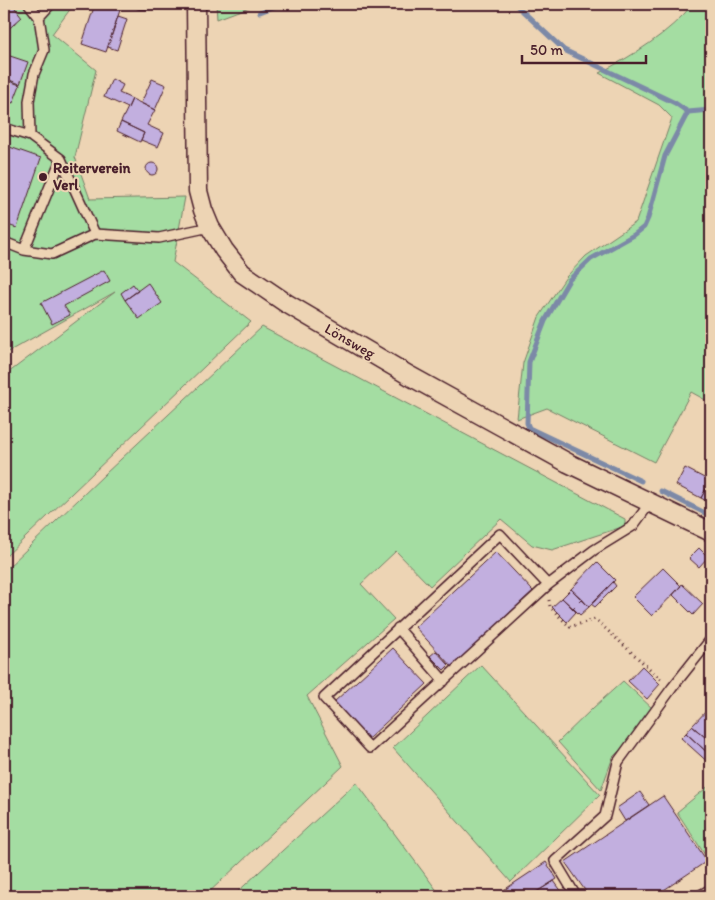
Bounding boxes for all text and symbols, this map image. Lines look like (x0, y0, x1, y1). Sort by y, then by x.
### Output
scale bar (522, 32, 646, 64)
text: 50 m (530, 41, 563, 59)
place label: Reiterverein Verl (53, 159, 131, 194)
marker: Reiterverein Verl (37, 171, 49, 183)
street label: Lönsweg (321, 319, 379, 363)

